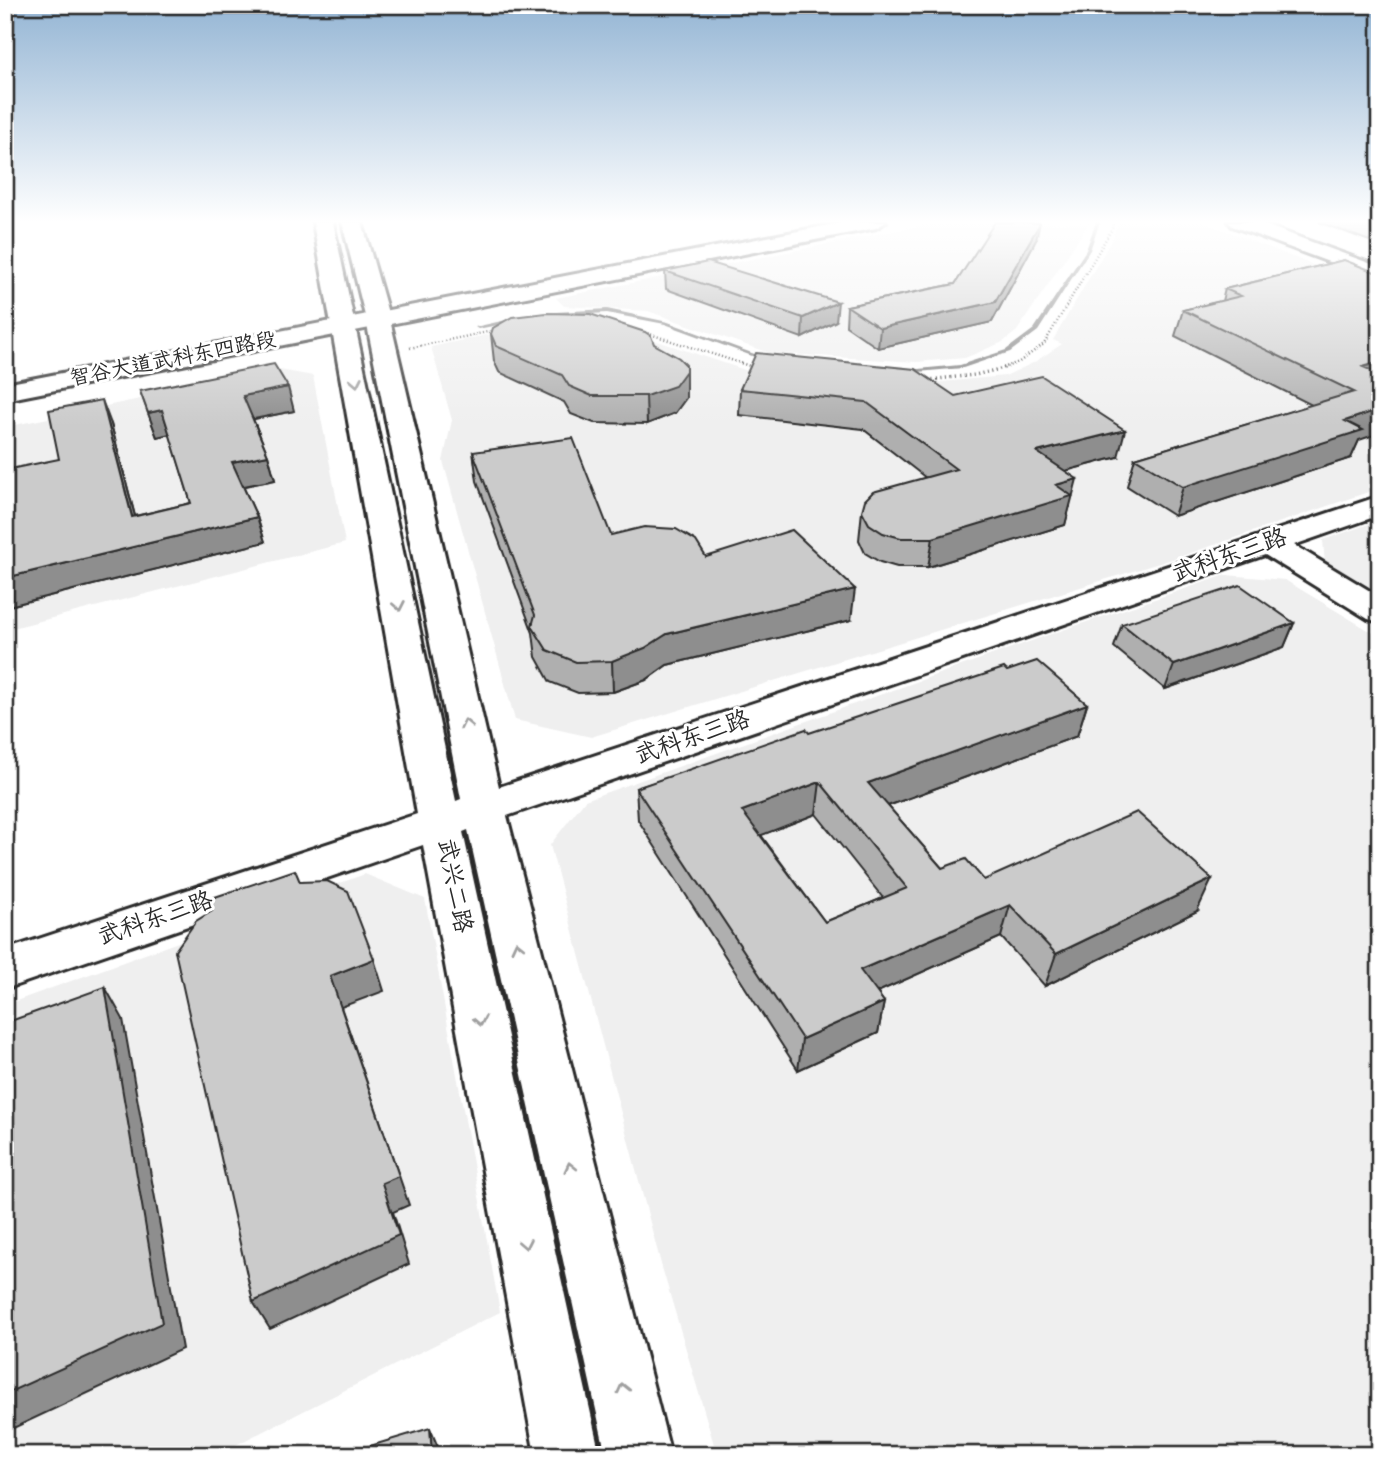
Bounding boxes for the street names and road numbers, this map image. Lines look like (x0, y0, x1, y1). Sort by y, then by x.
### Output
street label: 智谷大道武科东四路段 (67, 325, 279, 395)
street label: 武科东三路 (1168, 521, 1292, 593)
street label: 武科东三路 (631, 703, 755, 775)
street label: 武兴二路 (427, 836, 479, 936)
street label: 武科东三路 (94, 884, 218, 956)

